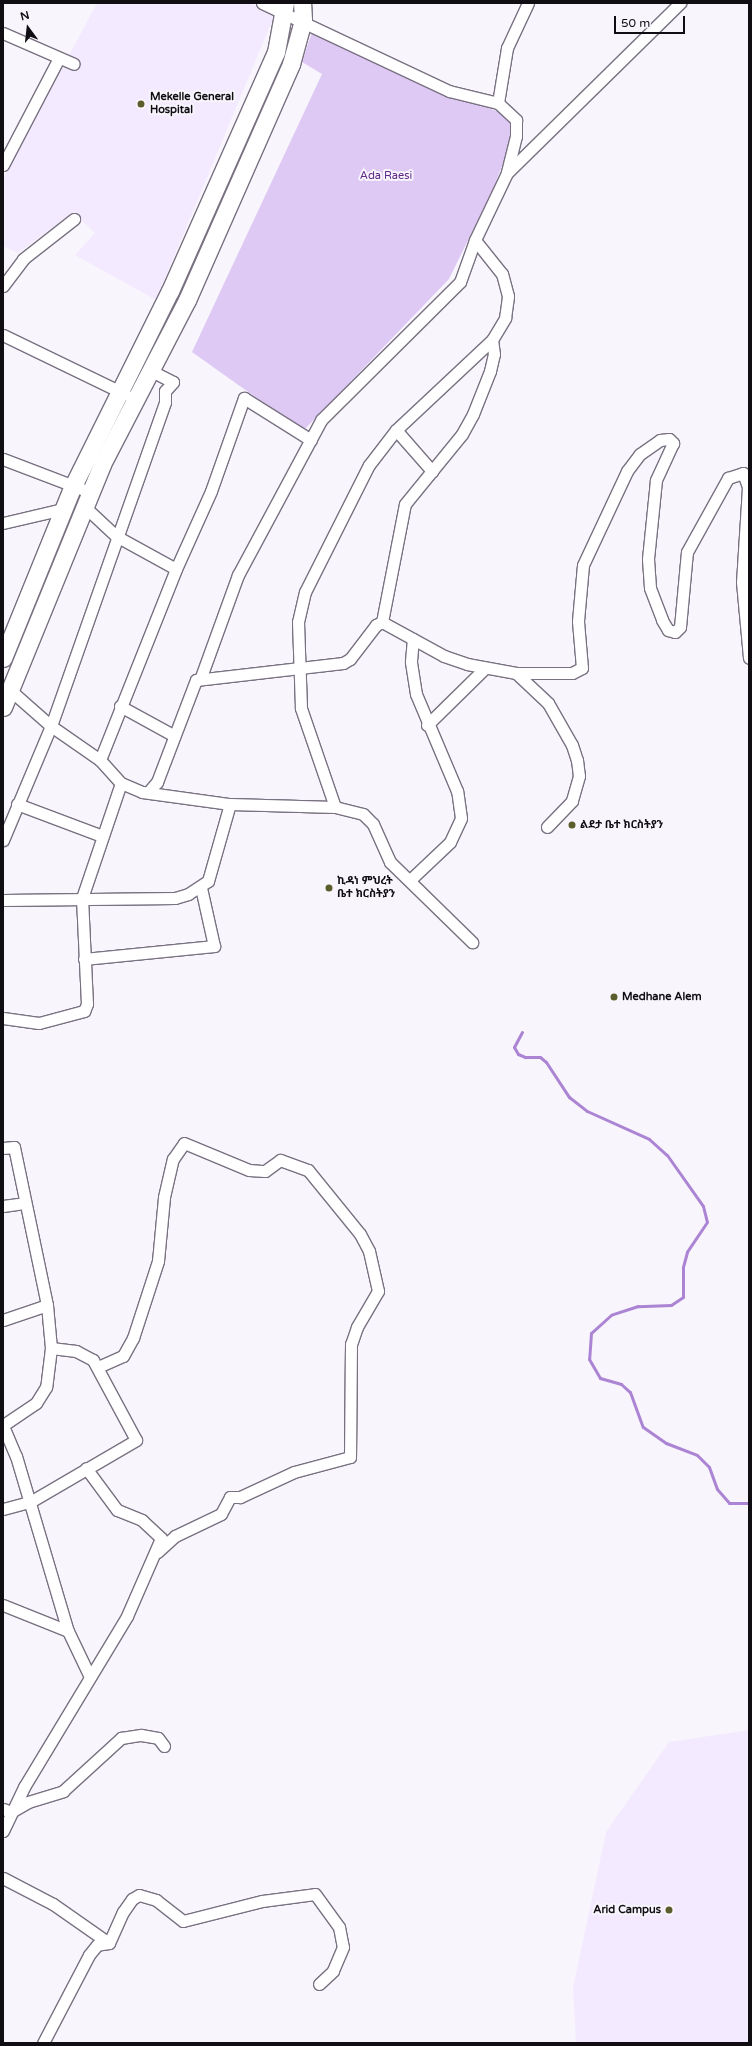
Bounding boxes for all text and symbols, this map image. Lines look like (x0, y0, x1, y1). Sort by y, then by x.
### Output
north arrow (8, 8, 48, 48)
scale bar (616, 8, 687, 34)
text: N (19, 9, 31, 23)
text: 50 m (621, 16, 650, 30)
place label: Mekelle General Hospital (150, 91, 234, 117)
marker: Mekelle General Hospital (135, 98, 147, 110)
park label: Ada Raesi (360, 169, 412, 183)
place label: ልደታ ቤተ ክርስትያን (580, 818, 663, 832)
marker: ልደታ ቤተ ክርስትያን (567, 820, 577, 830)
place label: ኪዳነ ምህረት ቤተ ክርስትያን (337, 875, 395, 901)
marker: ኪዳነ ምህረት ቤተ ክርስትያን (324, 883, 334, 893)
place label: Medhane Alem (622, 990, 702, 1004)
marker: Medhane Alem (609, 992, 619, 1002)
place label: Arid Campus (593, 1903, 661, 1917)
marker: Arid Campus (664, 1905, 674, 1915)

